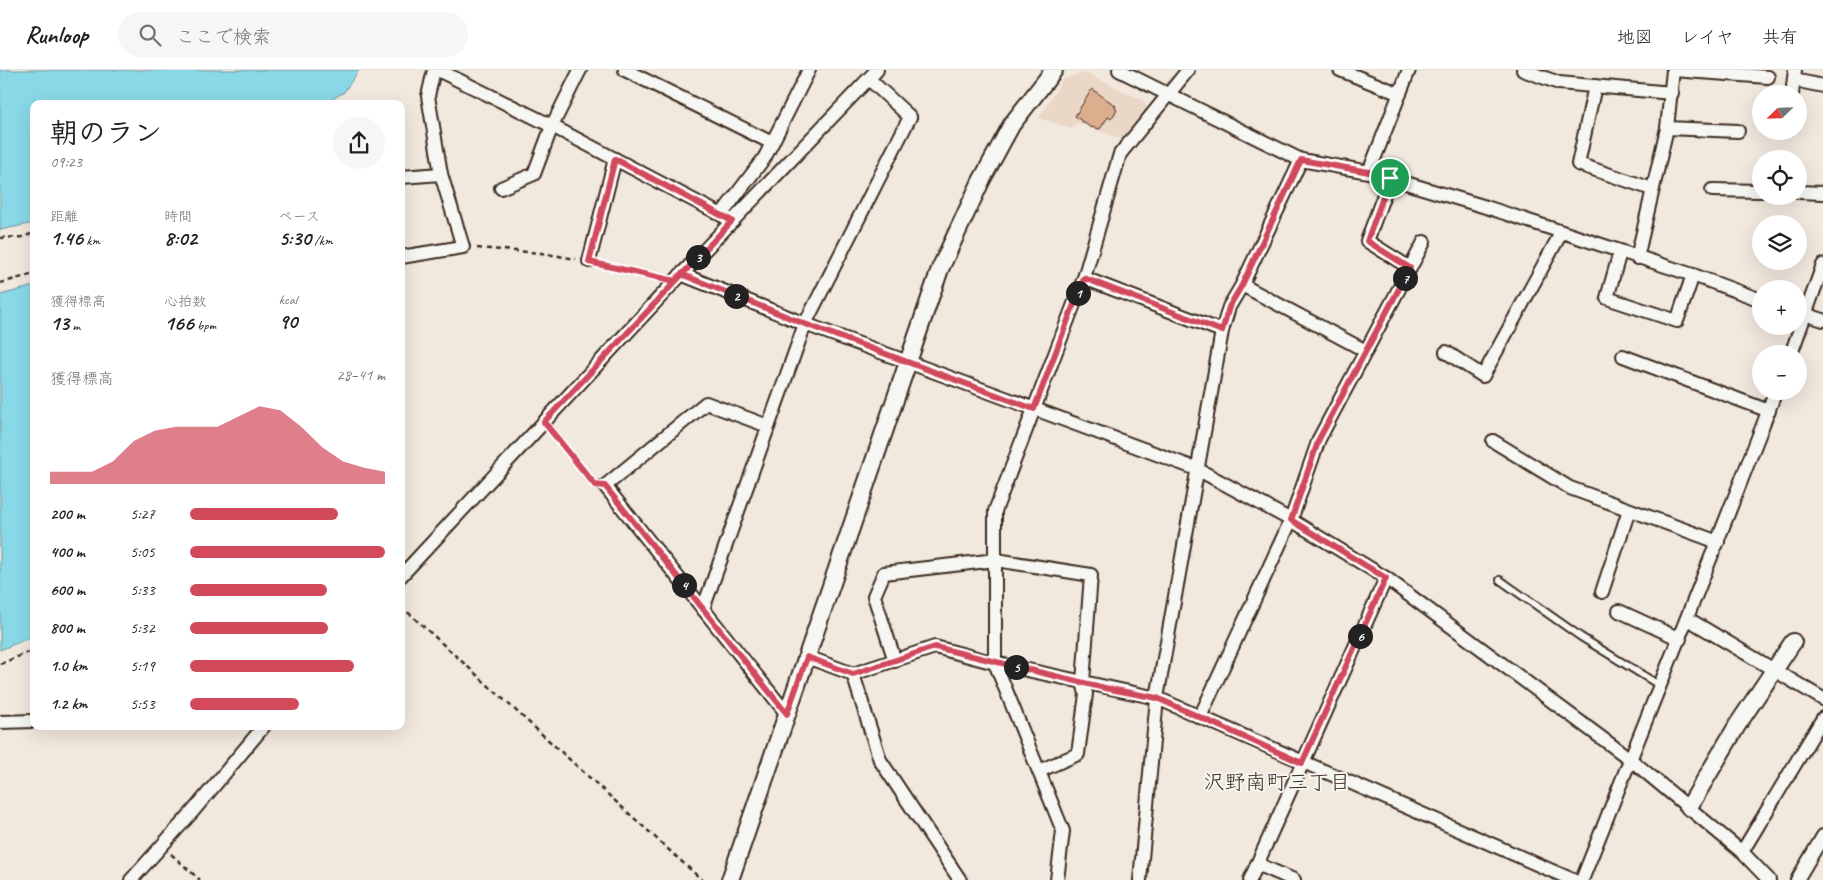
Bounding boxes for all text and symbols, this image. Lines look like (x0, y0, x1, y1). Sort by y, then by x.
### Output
search box (118, 12, 468, 57)
text: Runloop (25, 20, 88, 50)
icon: search (136, 21, 164, 49)
text: ここで検索 (176, 25, 271, 49)
text: 地図 (1617, 26, 1653, 48)
text: レイヤ (1681, 26, 1734, 48)
text: 共有 (1762, 26, 1798, 48)
north arrow (1752, 85, 1808, 140)
map controls (1752, 85, 1807, 400)
text: 朝のラン (50, 115, 162, 150)
button: share (333, 117, 385, 169)
button: locate (1752, 150, 1807, 205)
text: 09:23 (50, 152, 82, 172)
pin (1369, 157, 1411, 199)
icon: arrive (1376, 164, 1404, 192)
text: 距離 (50, 208, 78, 225)
text: 時間 (164, 208, 192, 225)
text: ペース (279, 208, 320, 225)
button: layers (1752, 215, 1807, 270)
text: 1.46 (50, 225, 83, 251)
text: 8:02 (164, 225, 197, 251)
text: 5:30 (279, 225, 311, 251)
text: km (83, 232, 100, 249)
text: /km (311, 232, 333, 249)
pin: 3 (686, 244, 710, 270)
text: 3 (695, 249, 702, 266)
pin: 7 (1392, 266, 1418, 290)
text: 7 (1402, 270, 1409, 287)
pin: 1 (1066, 280, 1090, 306)
button: + (1752, 280, 1807, 335)
pin: 2 (724, 284, 748, 308)
text: 1 (1075, 285, 1082, 302)
text: 2 (733, 288, 740, 305)
text: kcal (279, 291, 297, 308)
text: 獲得標高 (50, 293, 106, 310)
text: 心拍数 (164, 293, 206, 310)
text: 90 (279, 308, 297, 334)
text: 13 (50, 310, 69, 336)
text: 166 (164, 310, 194, 336)
text: m (69, 317, 80, 334)
text: bpm (194, 317, 216, 334)
button: − (1752, 345, 1807, 400)
text: 28–41 m (336, 365, 385, 385)
text: 獲得標高 (50, 369, 114, 389)
text: 200 m (50, 504, 85, 524)
text: 5:27 (130, 504, 155, 524)
text: 400 m (50, 542, 85, 562)
text: 5:05 (130, 542, 155, 562)
pin: 4 (672, 572, 696, 598)
text: 4 (681, 577, 688, 594)
text: 600 m (50, 580, 85, 600)
text: 5:33 (130, 580, 155, 600)
text: 800 m (50, 618, 85, 638)
text: 5:32 (130, 618, 155, 638)
pin: 6 (1348, 624, 1372, 648)
text: 6 (1357, 628, 1364, 645)
pin: 5 (1004, 654, 1028, 680)
text: 1.0 km (50, 656, 87, 676)
text: 5:19 (130, 656, 155, 676)
text: 5 (1013, 659, 1020, 676)
text: 1.2 km (50, 694, 87, 714)
text: 5:53 (130, 694, 155, 714)
district label: 沢野南町三丁目 (1204, 769, 1351, 795)

